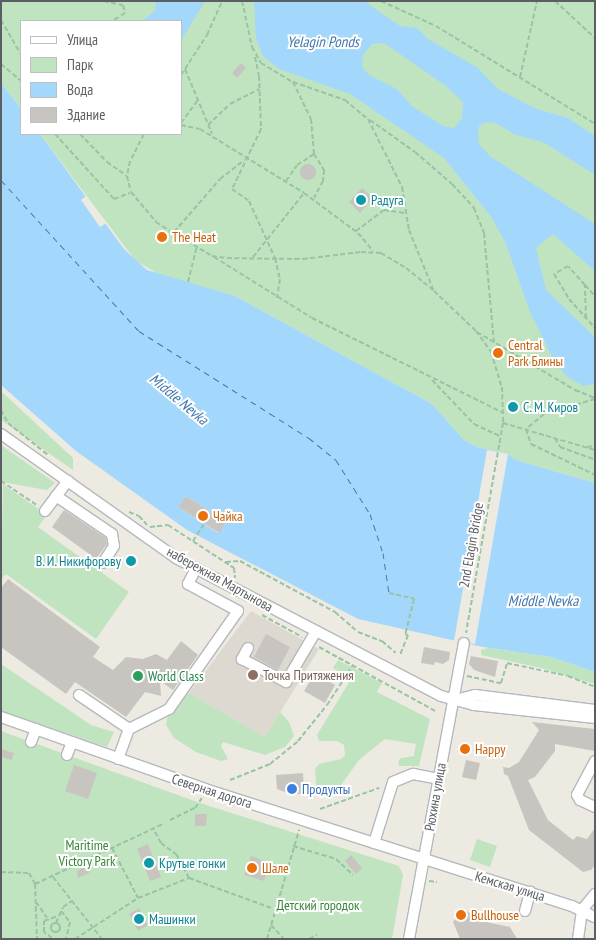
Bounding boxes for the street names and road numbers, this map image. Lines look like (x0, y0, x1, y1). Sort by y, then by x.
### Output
street label: 2nd Elagin Bridge (455, 501, 487, 589)
street label: набережная Мартынова (164, 543, 276, 615)
street label: Рюхина улица (421, 761, 449, 833)
street label: Северная дорога (170, 770, 254, 812)
street label: Кемская улица (473, 867, 547, 905)

